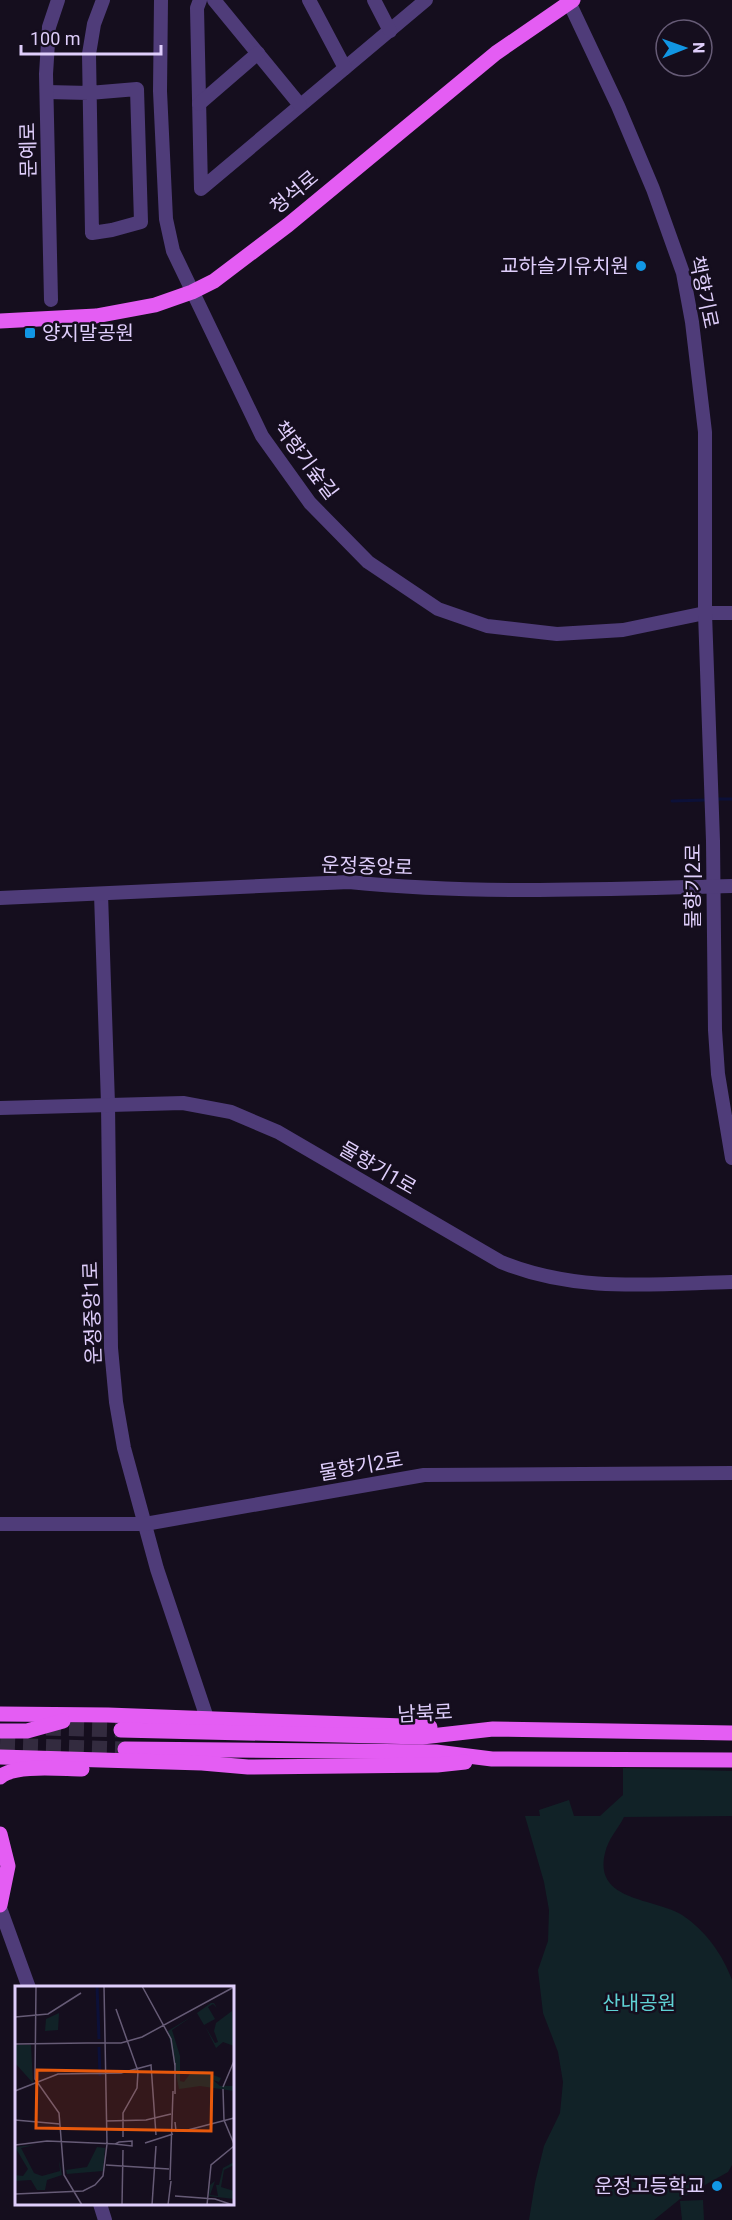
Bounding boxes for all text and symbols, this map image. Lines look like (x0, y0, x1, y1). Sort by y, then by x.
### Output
scale bar (21, 18, 160, 56)
north arrow (654, 18, 714, 78)
text: 100 m (30, 28, 81, 49)
text: N (689, 42, 708, 54)
street label: 문예로 (16, 122, 40, 178)
street label: 청석로 (265, 165, 323, 219)
place label: 교하슬기유치원 (500, 254, 629, 278)
street label: 책향기로 (685, 254, 723, 330)
marker: 교하슬기유치원 (634, 259, 648, 273)
place label: 양지말공원 (42, 321, 134, 345)
marker: 양지말공원 (23, 326, 37, 340)
street label: 책향기숲길 (269, 416, 343, 504)
street label: 물향기2로 (681, 844, 705, 928)
street label: 운정중앙로 (321, 852, 413, 880)
street label: 물향기1로 (335, 1136, 421, 1200)
street label: 운정중앙1로 (78, 1261, 106, 1365)
street label: 물향기2로 (317, 1447, 405, 1485)
street label: 남북로 (397, 1700, 453, 1726)
inset map (15, 1986, 234, 2205)
park label: 산내공원 (602, 1991, 676, 2015)
place label: 운정고등학교 (595, 2174, 705, 2198)
marker: 운정고등학교 (710, 2179, 724, 2193)

